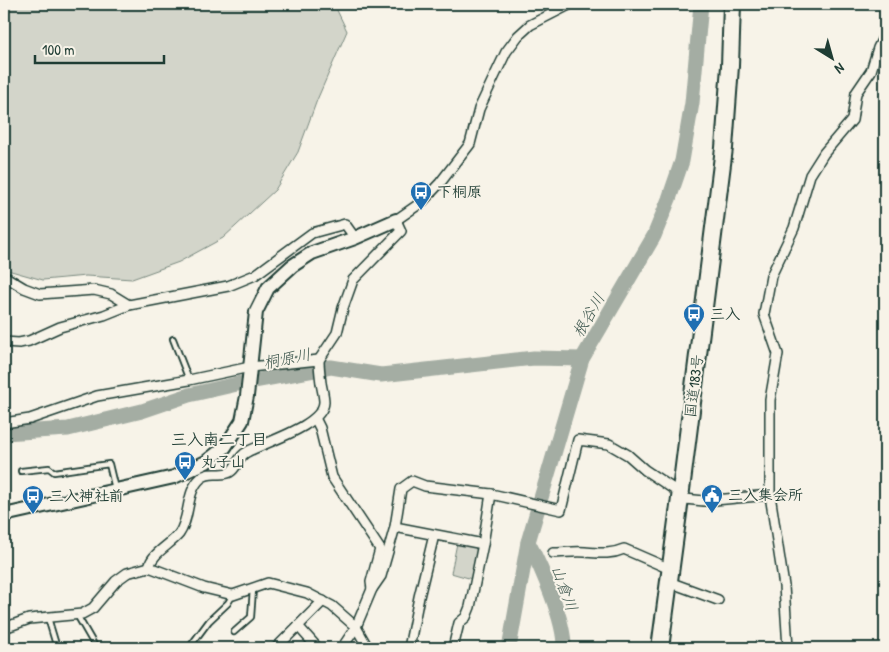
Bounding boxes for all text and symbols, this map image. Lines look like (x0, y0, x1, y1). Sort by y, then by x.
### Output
scale bar (35, 32, 164, 64)
north arrow (806, 32, 856, 82)
text: 100 m (42, 39, 75, 60)
text: N (831, 59, 849, 79)
bus stop icon: 下桐原 (409, 180, 433, 211)
place label: 下桐原 (437, 181, 482, 202)
water label: 根谷川 (566, 289, 610, 341)
bus stop icon: 三入 (682, 302, 706, 333)
place label: 三入 (710, 303, 740, 324)
water label: 桐原川 (261, 343, 313, 373)
street label: 国道183号 (679, 353, 708, 419)
district label: 三入南二丁目 (171, 428, 267, 450)
bus stop icon: 丸子山 (173, 450, 197, 481)
place label: 丸子山 (201, 451, 246, 472)
public building icon: 三入集会所 (700, 483, 724, 514)
bus stop icon: 三入神社前 (21, 484, 45, 515)
place label: 三入集会所 (728, 484, 803, 505)
place label: 三入神社前 (49, 485, 124, 506)
water label: 山倉川 (546, 562, 584, 614)

